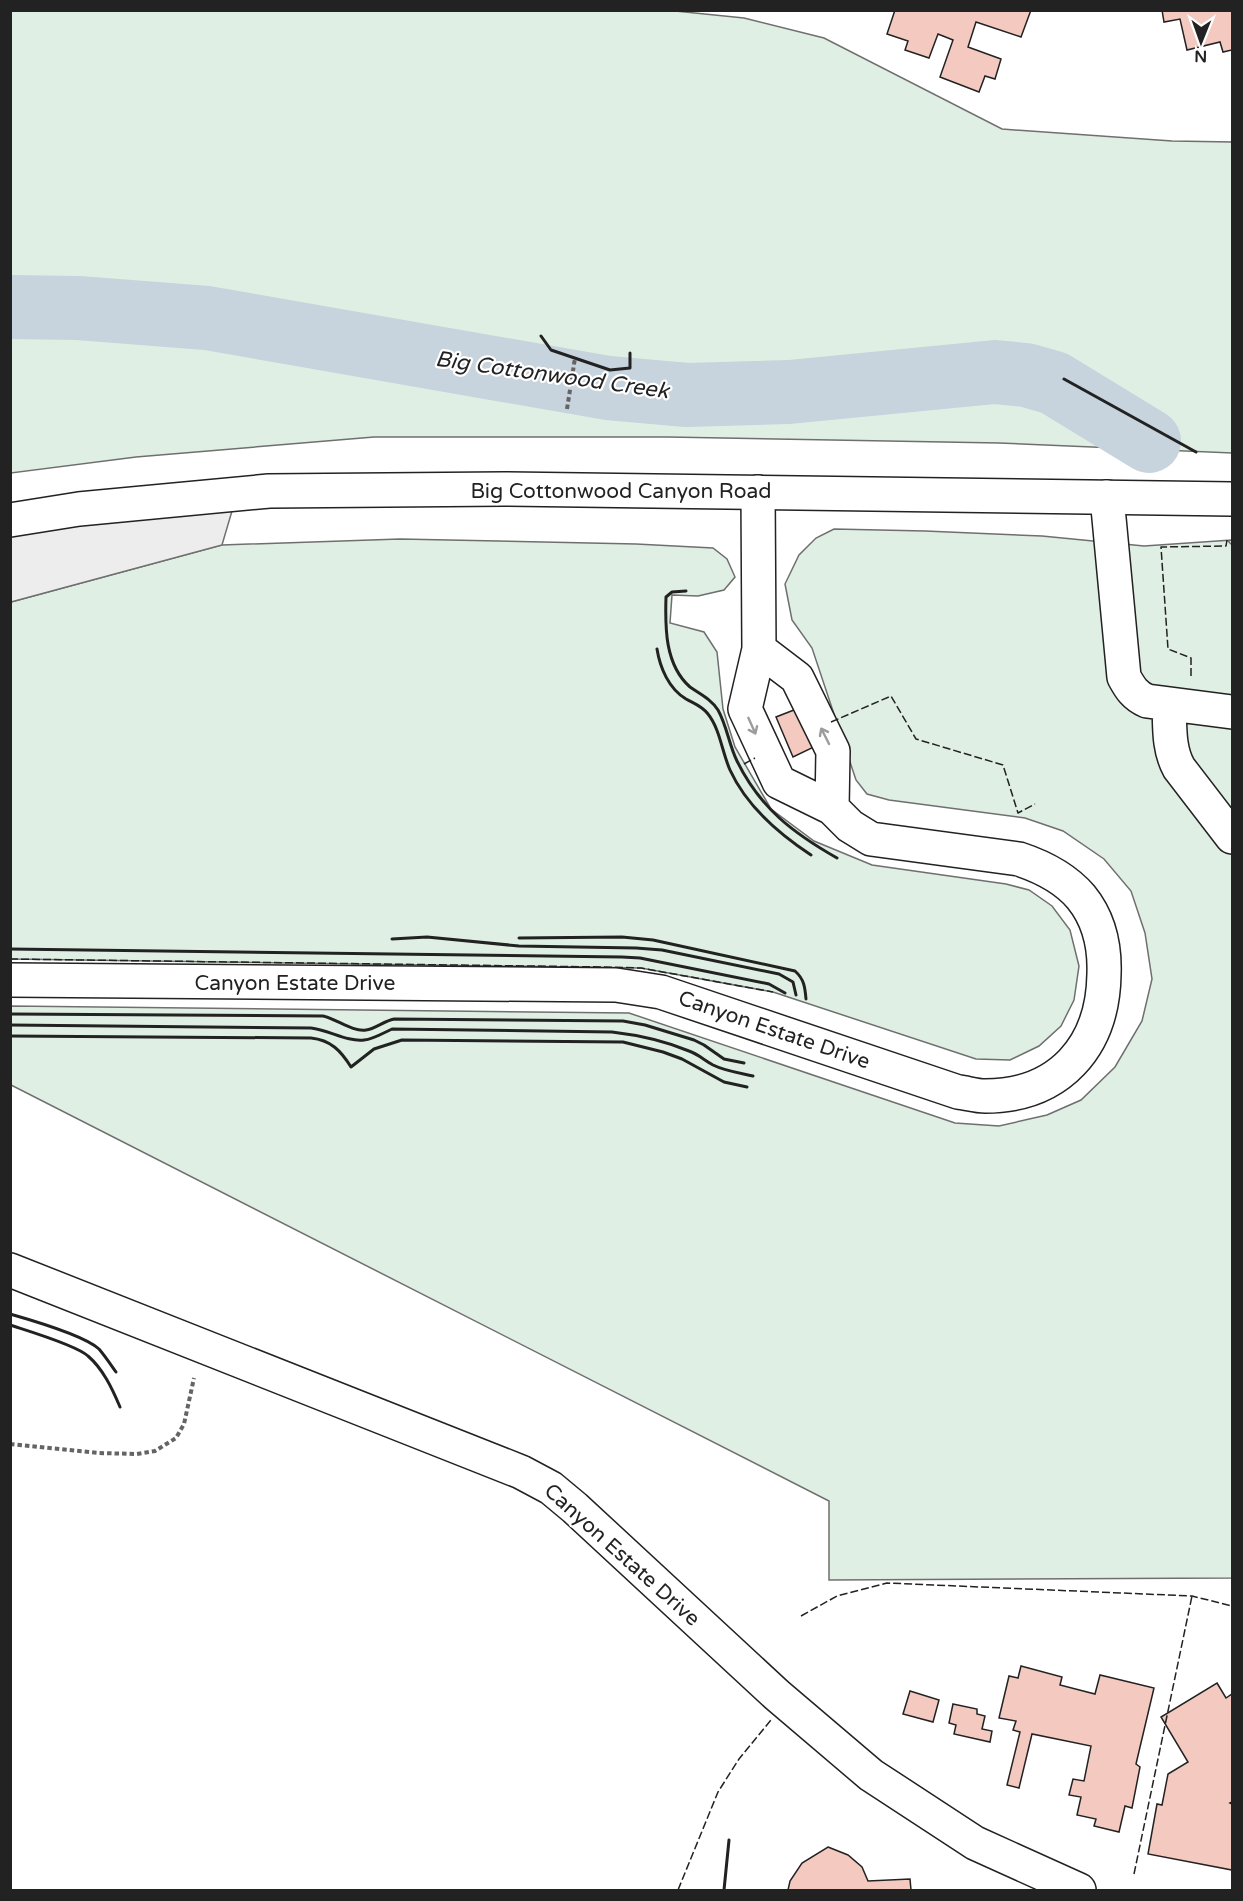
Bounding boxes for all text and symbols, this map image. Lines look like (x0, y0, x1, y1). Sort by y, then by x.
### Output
north arrow (1171, 12, 1231, 72)
text: N (1194, 46, 1207, 66)
water label: Big Cottonwood Creek (434, 346, 672, 405)
street label: Big Cottonwood Canyon Road (470, 479, 772, 504)
one-way arrow (747, 716, 759, 734)
one-way arrow (819, 727, 830, 745)
street label: Canyon Estate Drive (195, 971, 396, 996)
street label: Canyon Estate Drive (675, 985, 873, 1075)
street label: Canyon Estate Drive (539, 1478, 705, 1632)

